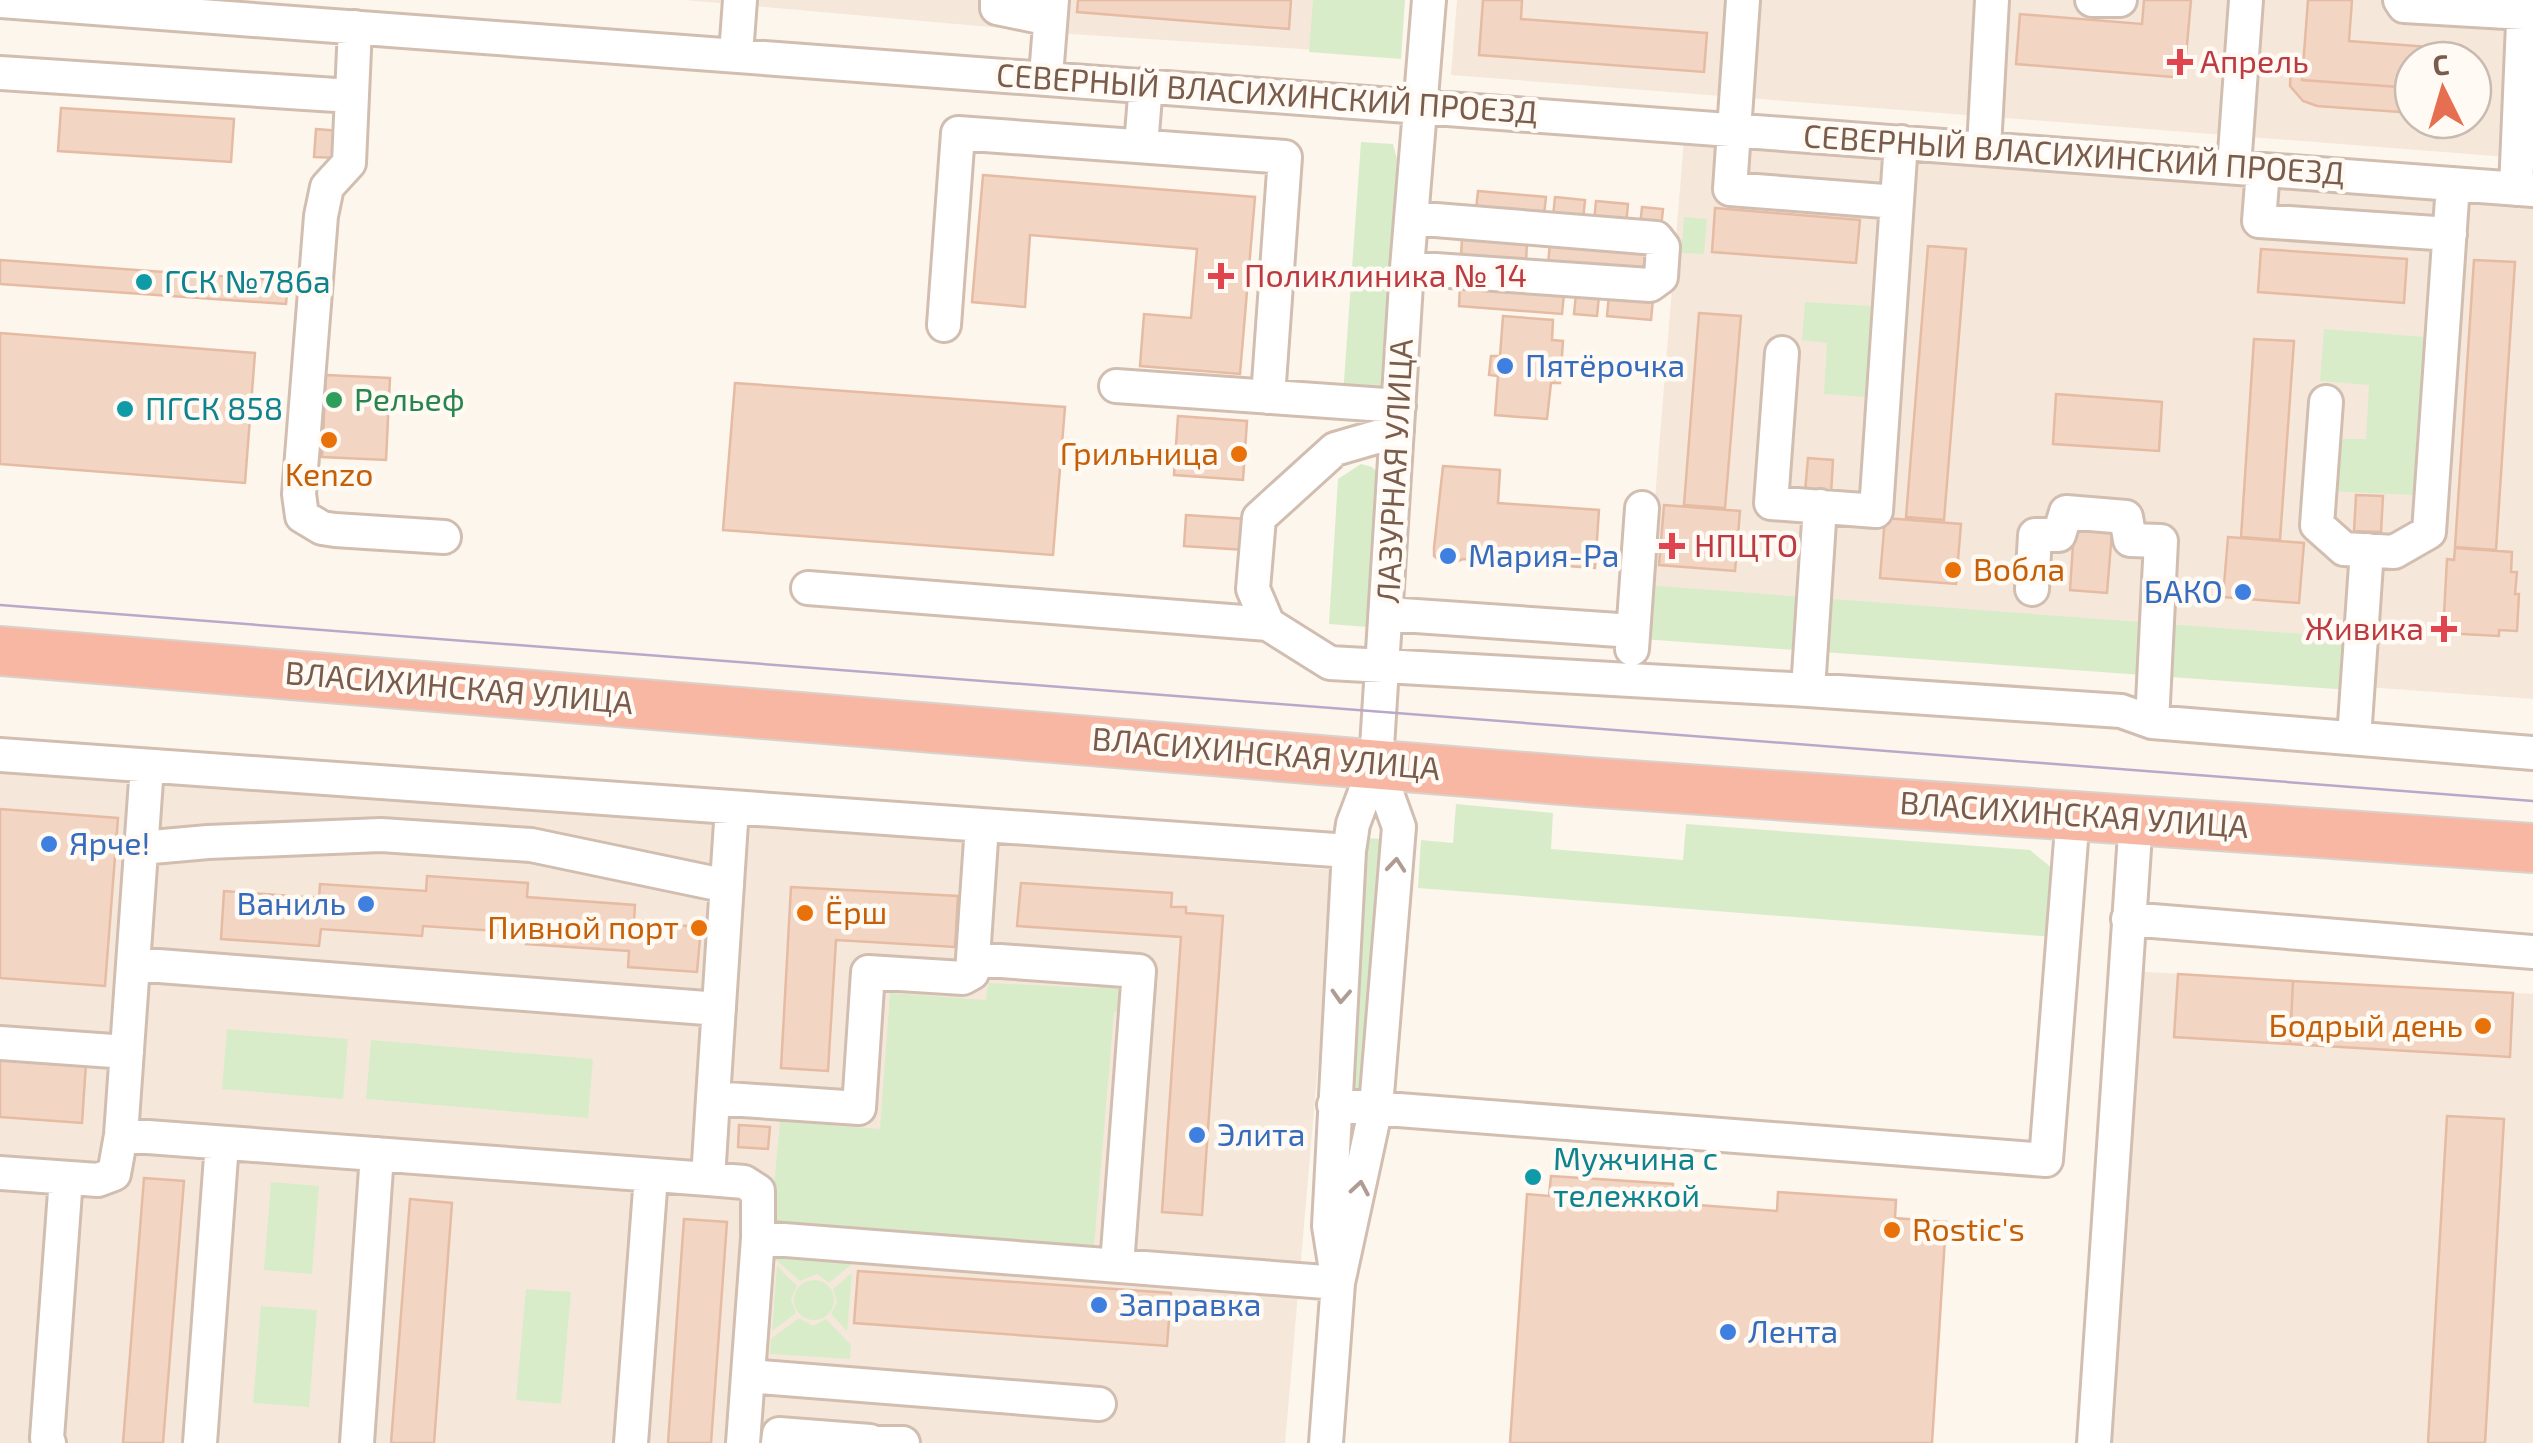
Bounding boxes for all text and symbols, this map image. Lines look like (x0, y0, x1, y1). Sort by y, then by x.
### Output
north arrow (2393, 40, 2493, 140)
place label: Апрель (2200, 41, 2309, 79)
text: С (2431, 46, 2450, 82)
marker: Апрель (2169, 51, 2191, 73)
street label: СЕВЕРНЫЙ ВЛАСИХИНСКИЙ ПРОЕЗД (995, 54, 1539, 130)
street label: СЕВЕРНЫЙ ВЛАСИХИНСКИЙ ПРОЕЗД (1802, 115, 2346, 191)
place label: Поликлиника № 14 (1244, 255, 1527, 293)
place label: ГСК №786а (164, 261, 331, 299)
marker: Поликлиника № 14 (1208, 263, 1234, 289)
marker: ГСК №786а (133, 271, 155, 293)
street label: ЛАЗУРНАЯ УЛИЦА (1367, 338, 1419, 604)
place label: Пятёрочка (1525, 345, 1685, 383)
marker: Пятёрочка (1494, 355, 1516, 377)
place label: Рельеф (354, 379, 465, 417)
place label: ПГСК 858 (145, 388, 283, 426)
marker: Рельеф (323, 389, 345, 411)
marker: ПГСК 858 (114, 398, 136, 420)
marker: Kenzo (318, 429, 340, 451)
place label: Грильница (1060, 433, 1219, 471)
marker: Грильница (1228, 443, 1250, 465)
place label: Kenzo (285, 454, 373, 492)
place label: НПЦТО (1694, 525, 1798, 563)
marker: НПЦТО (1659, 533, 1685, 559)
place label: Мария-Ра (1468, 535, 1619, 573)
marker: Мария-Ра (1437, 545, 1459, 567)
place label: Вобла (1973, 549, 2065, 587)
marker: Вобла (1942, 559, 1964, 581)
place label: БАКО (2144, 571, 2223, 609)
marker: БАКО (2232, 581, 2254, 603)
place label: Живика (2305, 608, 2424, 646)
marker: Живика (2433, 618, 2455, 640)
street label: ВЛАСИХИНСКАЯ УЛИЦА (283, 652, 635, 720)
street label: ВЛАСИХИНСКАЯ УЛИЦА (1090, 718, 1442, 786)
street label: ВЛАСИХИНСКАЯ УЛИЦА (1898, 782, 2250, 844)
place label: Ярче! (69, 823, 150, 861)
marker: Ярче! (38, 833, 60, 855)
one-way arrow (1384, 857, 1406, 873)
place label: Ваниль (237, 883, 346, 921)
place label: Ёрш (825, 892, 887, 930)
marker: Ваниль (355, 893, 377, 915)
marker: Ёрш (794, 902, 816, 924)
place label: Пивной порт (487, 907, 679, 945)
marker: Пивной порт (688, 917, 710, 939)
one-way arrow (1331, 988, 1352, 1004)
place label: Бодрый день (2268, 1005, 2463, 1043)
marker: Бодрый день (2472, 1015, 2494, 1037)
place label: Элита (1217, 1114, 1305, 1152)
marker: Элита (1186, 1124, 1208, 1146)
place label: Мужчина с тележкой (1553, 1138, 1718, 1213)
marker: Мужчина с тележкой (1522, 1166, 1544, 1188)
one-way arrow (1349, 1180, 1370, 1196)
place label: Rostic's (1912, 1209, 2025, 1247)
marker: Rostic's (1881, 1219, 1903, 1241)
place label: Заправка (1119, 1284, 1262, 1322)
marker: Заправка (1088, 1294, 1110, 1316)
place label: Лента (1748, 1311, 1838, 1349)
marker: Лента (1717, 1321, 1739, 1343)

